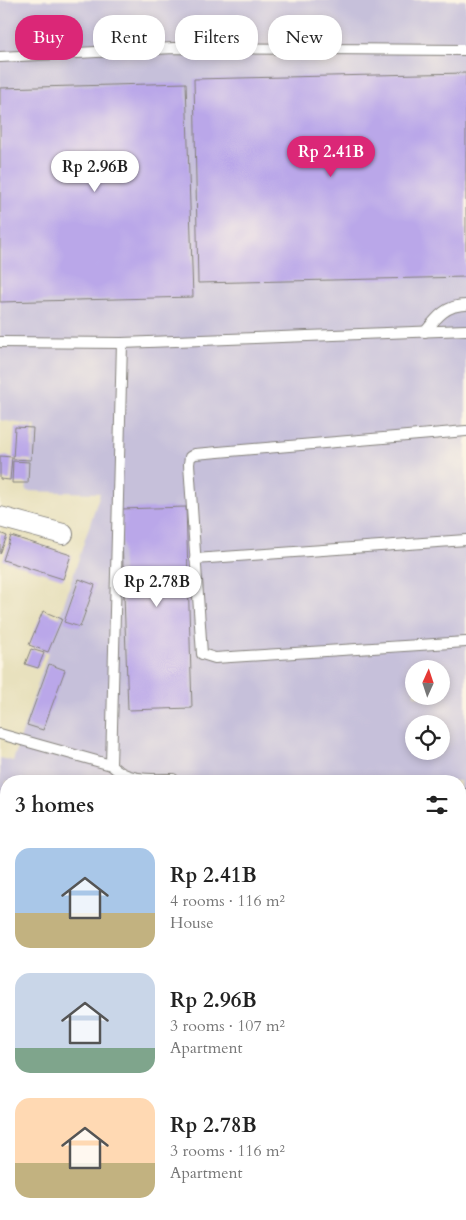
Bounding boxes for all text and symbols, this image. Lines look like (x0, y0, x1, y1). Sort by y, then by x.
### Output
chip: Buy (15, 15, 83, 60)
chip: Rent (93, 15, 165, 60)
chip: Filters (175, 15, 258, 60)
chip: New (268, 15, 342, 60)
pin: Rp 2.41B (279, 136, 383, 178)
text: Rp 2.41B (298, 141, 364, 163)
pin: Rp 2.96B (43, 150, 147, 193)
text: Rp 2.96B (62, 156, 128, 178)
pin: Rp 2.78B (105, 566, 209, 608)
text: Rp 2.78B (124, 571, 190, 593)
north arrow (405, 660, 450, 705)
map controls (405, 660, 450, 760)
button: locate (405, 715, 450, 760)
text: 3 homes (15, 791, 94, 820)
icon: filters (423, 791, 451, 819)
text: Rp 2.41B (170, 861, 257, 890)
icon: home (55, 868, 115, 928)
text: 4 rooms · 116 m² (170, 890, 285, 912)
text: House (170, 912, 213, 934)
text: Rp 2.96B (170, 986, 257, 1015)
icon: home (55, 993, 115, 1053)
text: 3 rooms · 107 m² (170, 1015, 285, 1037)
text: Apartment (170, 1037, 243, 1059)
text: Rp 2.78B (170, 1111, 257, 1140)
icon: home (55, 1118, 115, 1178)
text: 3 rooms · 116 m² (170, 1140, 285, 1162)
text: Apartment (170, 1162, 243, 1184)

